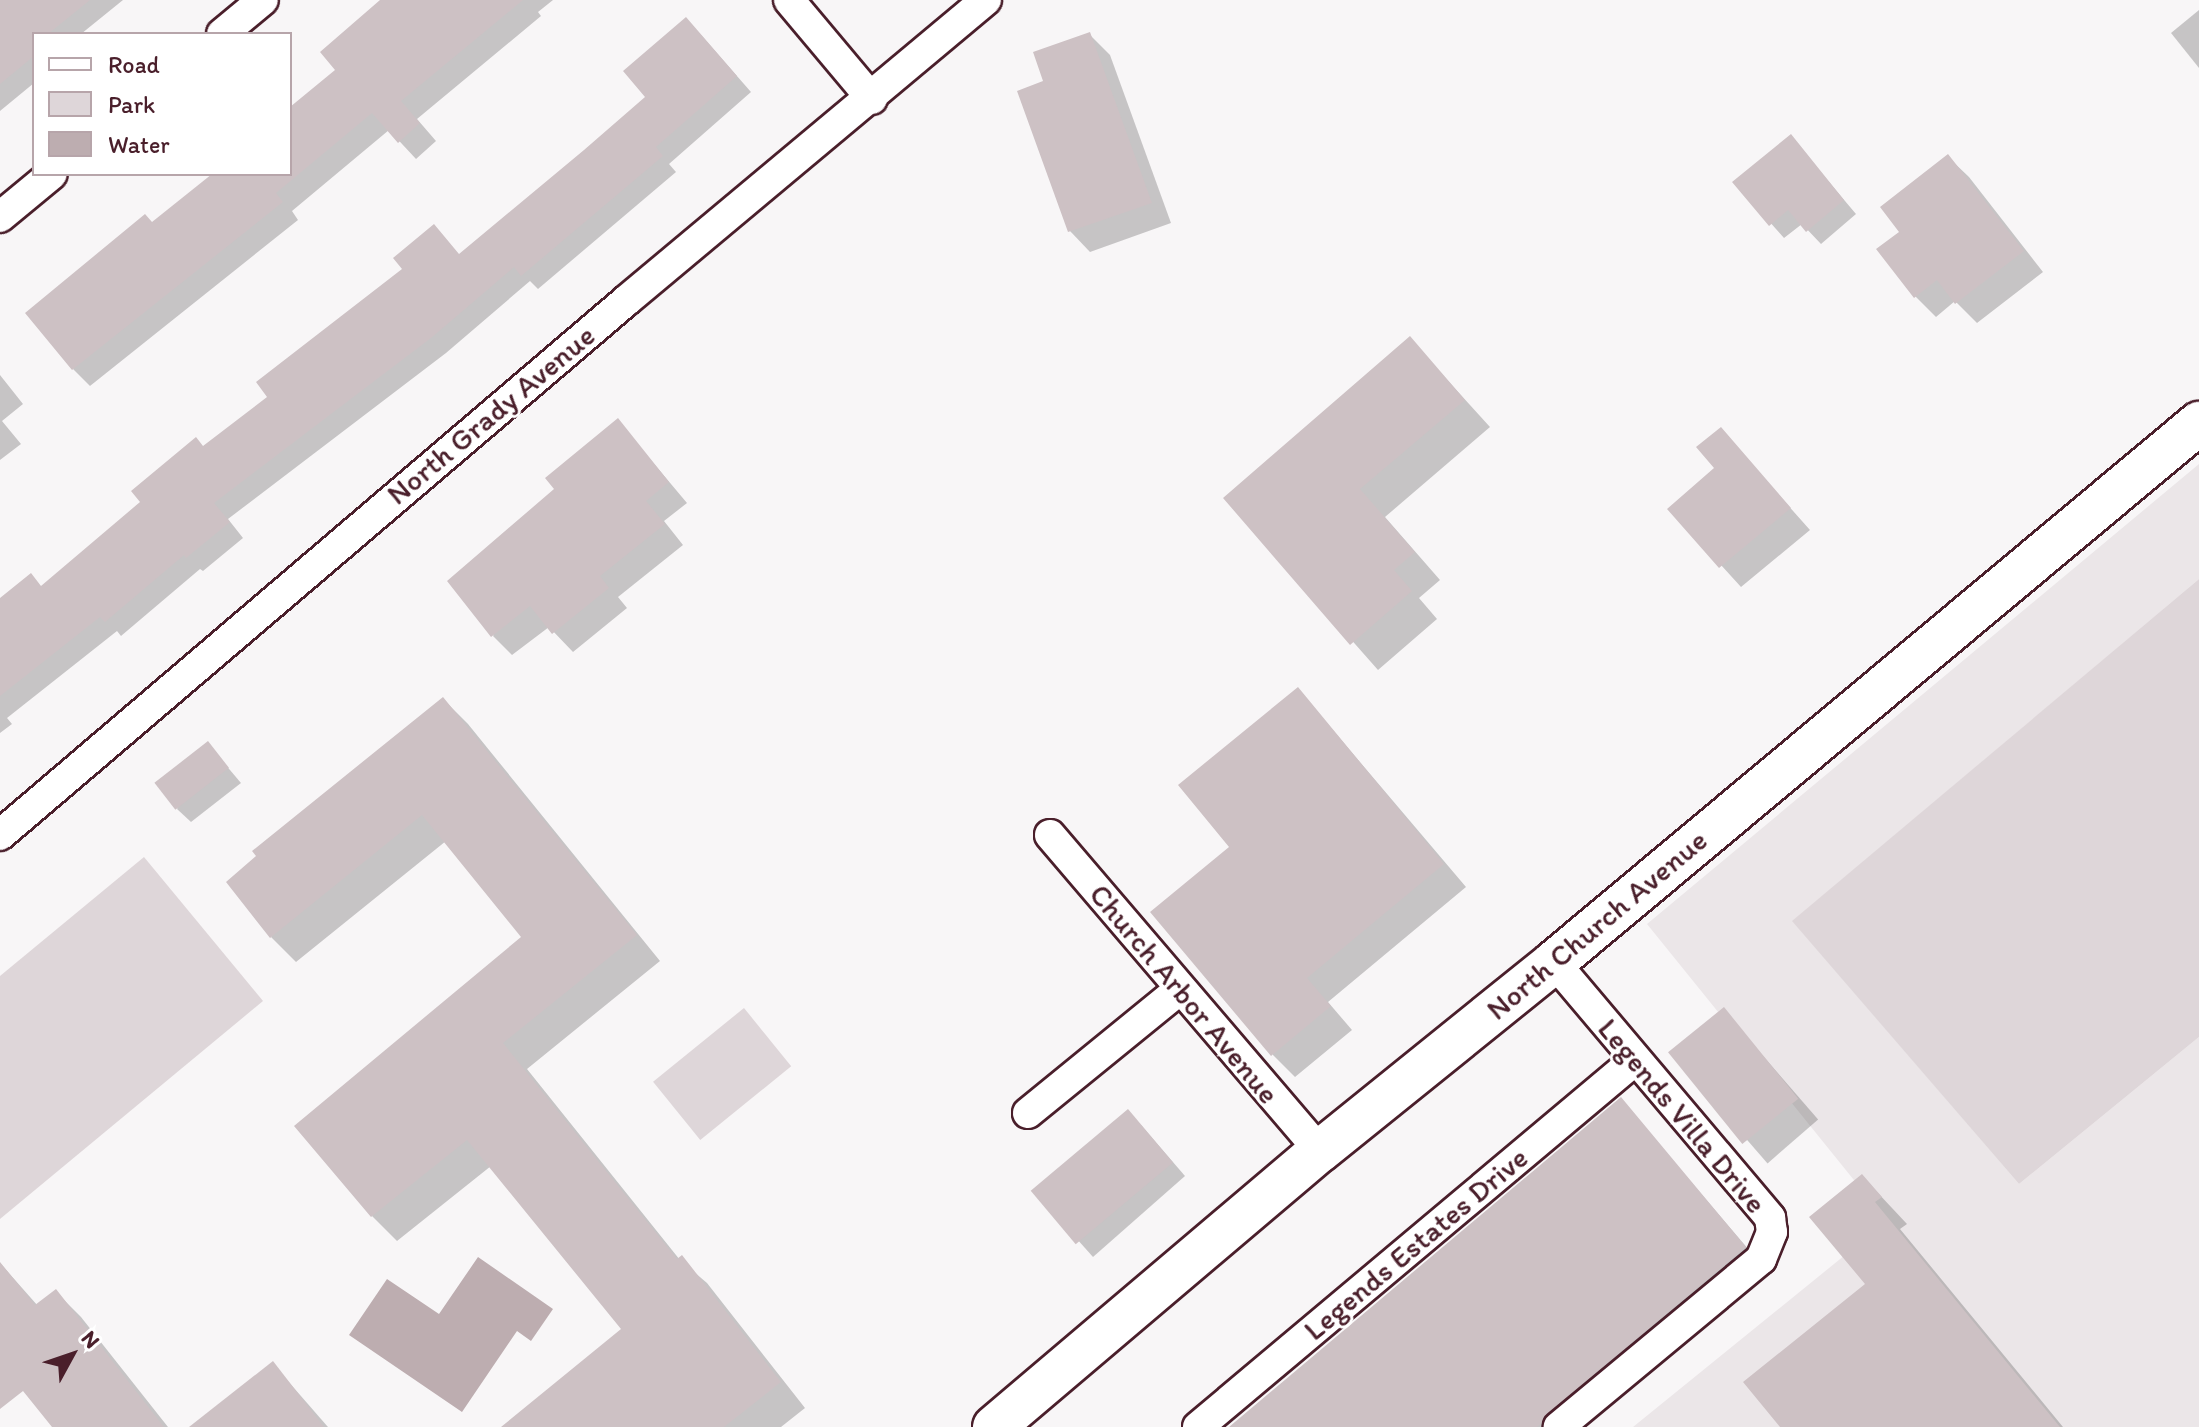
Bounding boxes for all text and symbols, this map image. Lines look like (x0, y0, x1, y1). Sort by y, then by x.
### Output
legend (32, 32, 292, 176)
text: Road (108, 50, 160, 79)
text: Park (108, 90, 155, 119)
text: Water (108, 130, 170, 159)
street label: North Grady Avenue (380, 317, 602, 513)
street label: North Church Avenue (1480, 823, 1714, 1027)
street label: Church Arbor Avenue (1082, 877, 1286, 1111)
street label: Legends Villa Drive (1590, 1011, 1774, 1221)
street label: Legends Estates Drive (1297, 1140, 1535, 1348)
north arrow (32, 1315, 112, 1395)
text: N (76, 1325, 106, 1354)

